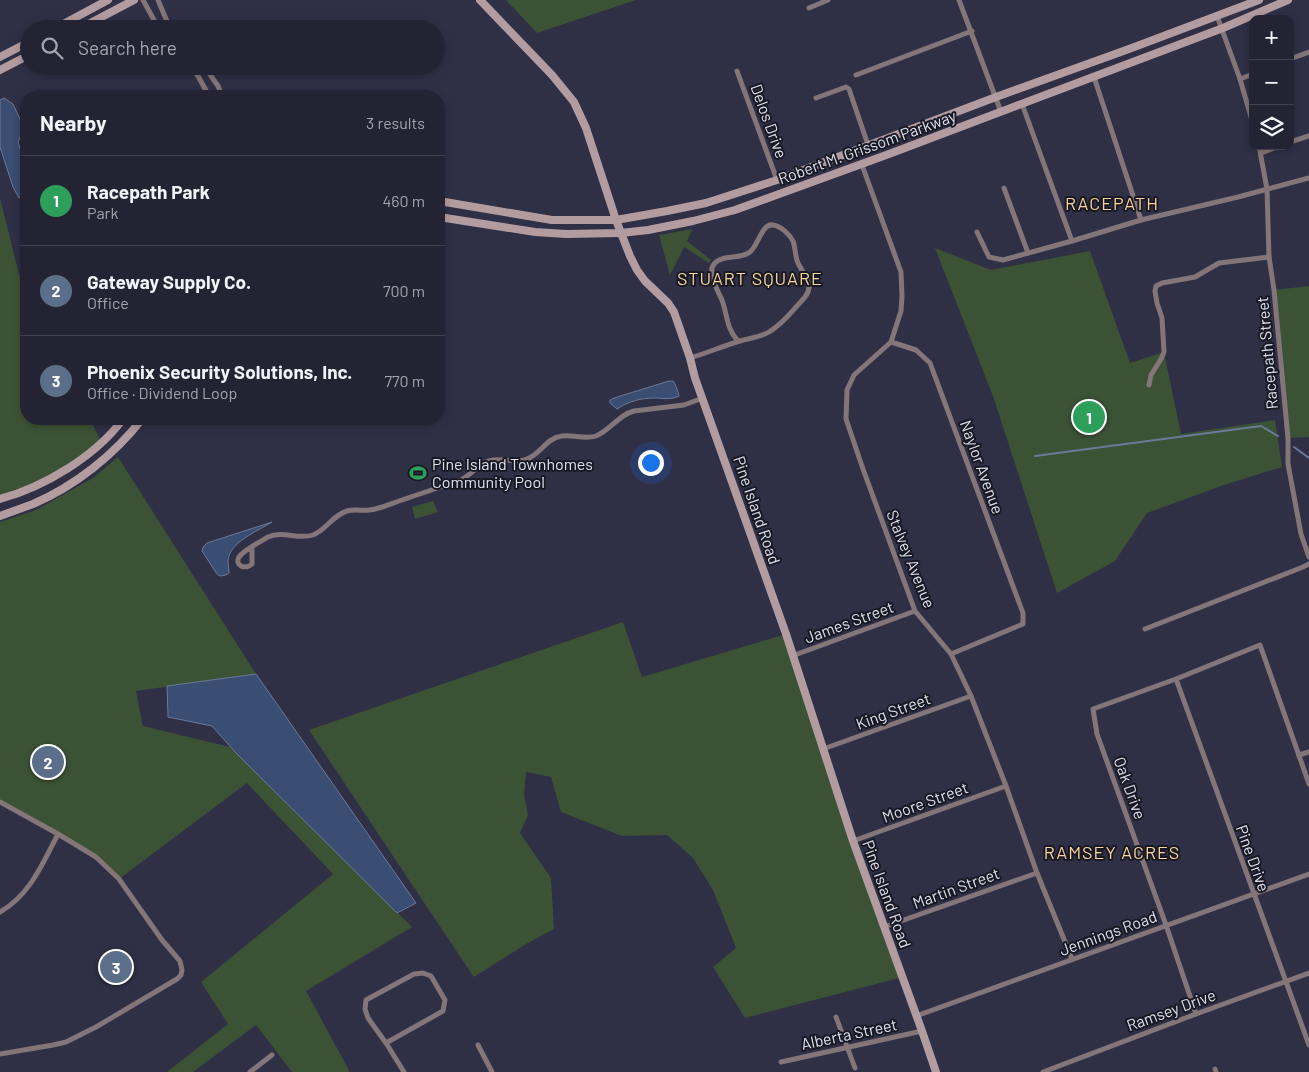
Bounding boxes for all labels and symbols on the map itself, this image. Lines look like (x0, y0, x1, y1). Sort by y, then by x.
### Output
street label: Delos Drive (747, 81, 792, 160)
street label: Robert M. Grissom Parkway (775, 105, 959, 188)
district label: RACEPATH (1065, 192, 1159, 214)
district label: STUART SQUARE (677, 267, 823, 289)
street label: Racepath Street (1252, 296, 1281, 410)
pin: 1 (1073, 398, 1105, 436)
street label: Naylor Avenue (957, 417, 1008, 516)
your location (638, 450, 664, 476)
street label: Pine Island Road (730, 453, 785, 566)
place label: Pine Island Townhomes Community Pool (432, 454, 593, 491)
sports icon: Pine Island Townhomes Community Pool (408, 463, 428, 483)
street label: Stalvey Avenue (883, 507, 940, 611)
street label: James Street (802, 597, 896, 646)
street label: King Street (853, 688, 933, 733)
pin: 2 (32, 743, 64, 781)
street label: Oak Drive (1110, 754, 1150, 822)
street label: Moore Street (879, 777, 970, 826)
street label: Pine Drive (1233, 822, 1274, 894)
street label: Pine Island Road (859, 837, 916, 950)
district label: RAMSEY ACRES (1044, 841, 1180, 863)
street label: Martin Street (910, 863, 1002, 912)
street label: Jennings Road (1056, 906, 1159, 959)
pin: 3 (100, 948, 132, 986)
street label: Ramsey Drive (1124, 985, 1218, 1034)
street label: Alberta Street (799, 1014, 899, 1053)

